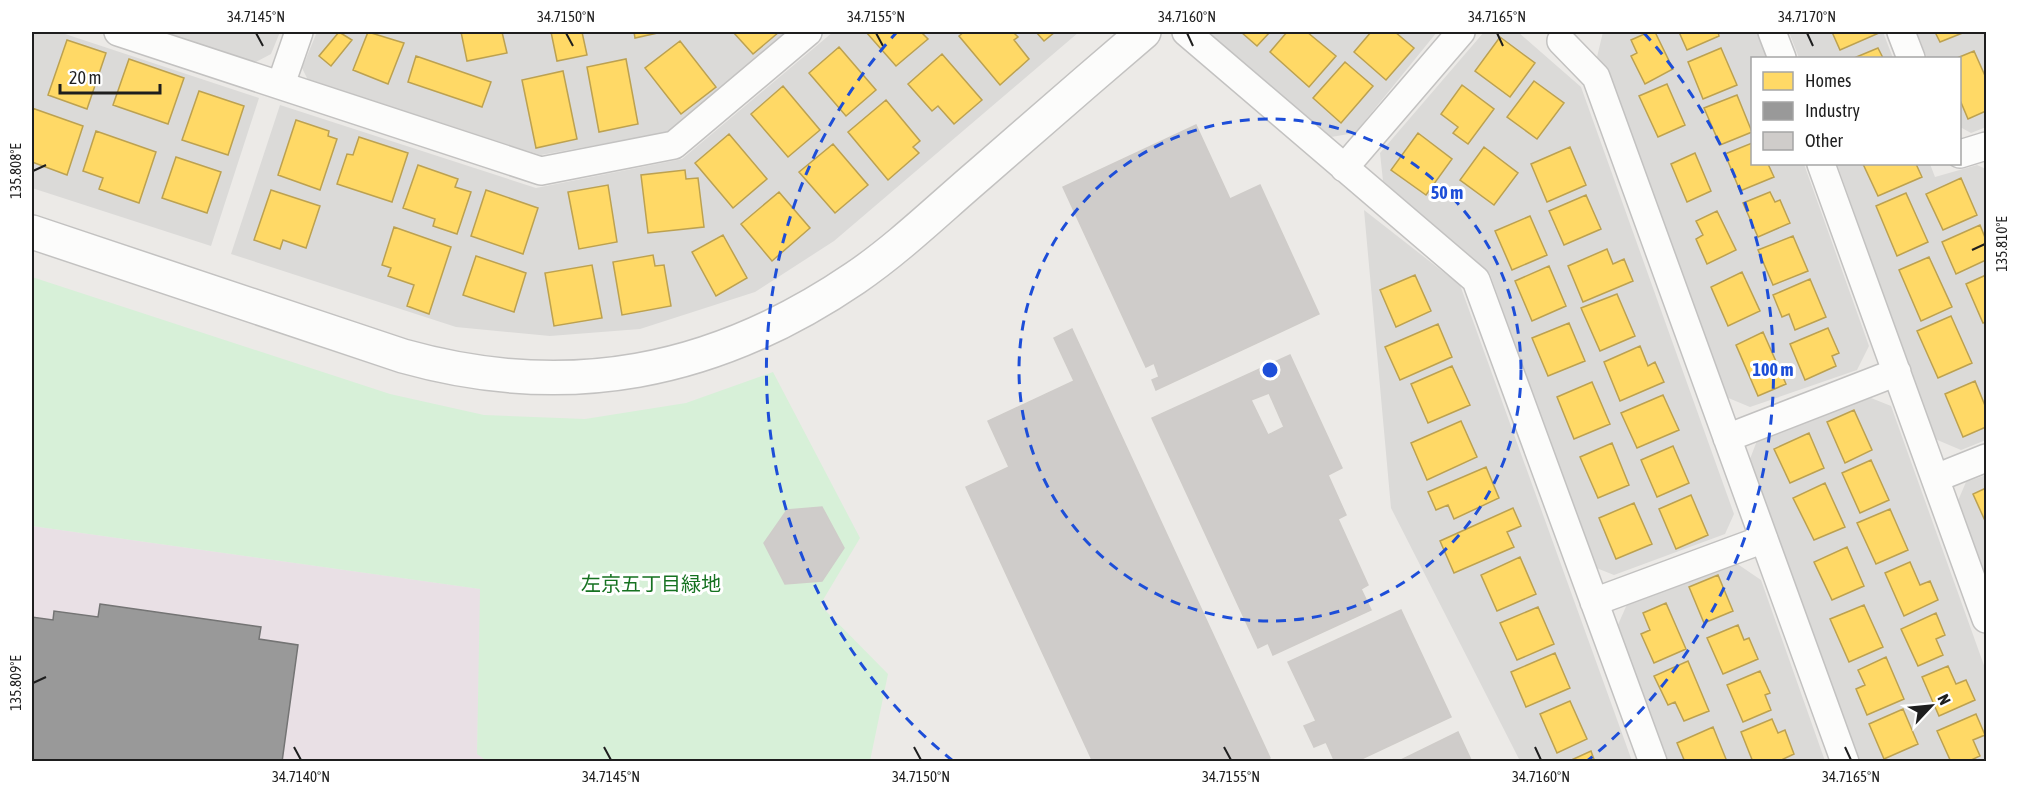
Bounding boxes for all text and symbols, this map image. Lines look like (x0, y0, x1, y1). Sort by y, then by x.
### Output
text: 34.7145°N (227, 8, 285, 25)
text: 34.7150°N (537, 8, 595, 25)
text: 34.7155°N (847, 8, 905, 25)
text: 34.7160°N (1158, 8, 1216, 25)
text: 34.7165°N (1468, 8, 1526, 25)
text: 34.7170°N (1778, 8, 1836, 25)
scale bar (60, 57, 160, 95)
legend (1751, 57, 1961, 165)
text: 20 m (69, 67, 101, 88)
text: Homes (1805, 70, 1851, 91)
text: Industry (1805, 100, 1860, 121)
text: Other (1805, 130, 1844, 151)
text: 135.808°E (7, 143, 24, 199)
text: 50 m (1431, 182, 1463, 203)
text: 135.810°E (1993, 216, 2010, 272)
text: 100 m (1753, 359, 1793, 380)
centre of rings (1260, 360, 1280, 380)
park label: 左京五丁目緑地 (581, 572, 721, 595)
text: 135.809°E (7, 655, 24, 711)
north arrow (1901, 676, 1961, 736)
text: N (1934, 691, 1955, 708)
text: 34.7140°N (272, 768, 330, 785)
text: 34.7145°N (582, 768, 640, 785)
text: 34.7150°N (892, 768, 950, 785)
text: 34.7155°N (1202, 768, 1260, 785)
text: 34.7160°N (1512, 768, 1570, 785)
text: 34.7165°N (1822, 768, 1880, 785)

